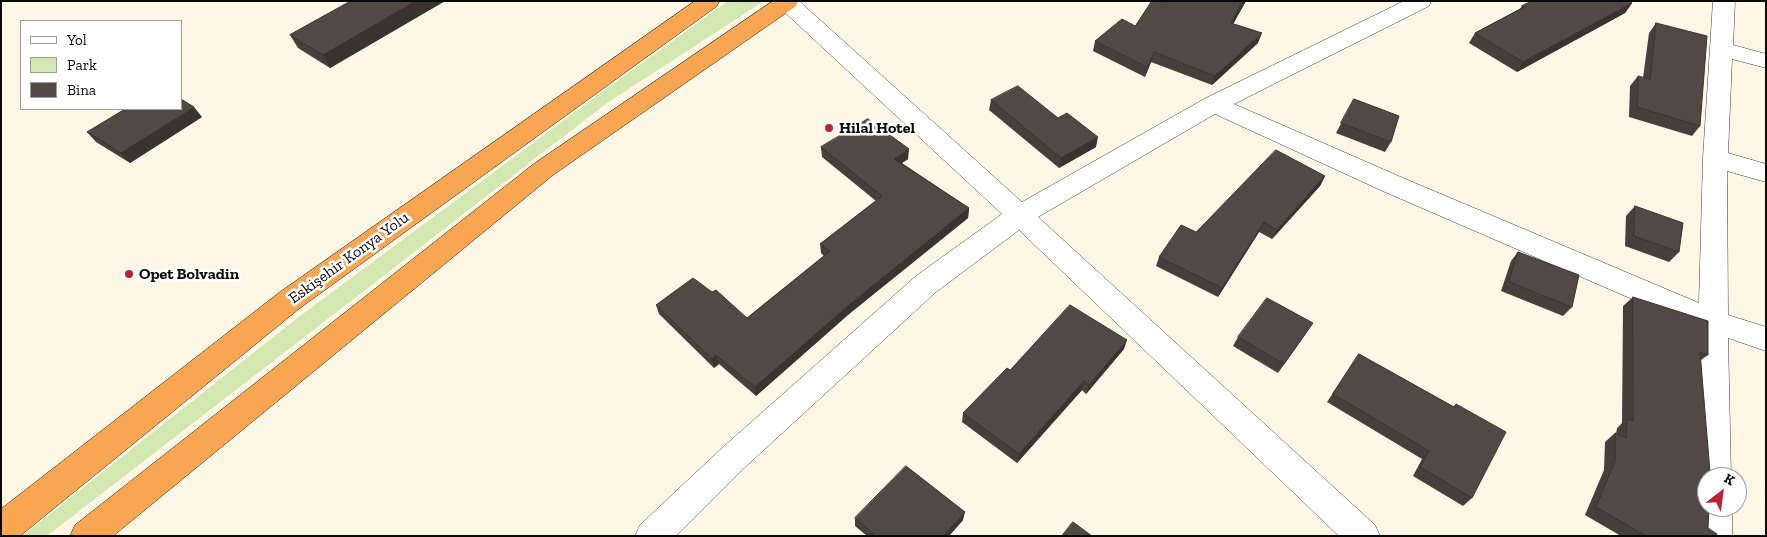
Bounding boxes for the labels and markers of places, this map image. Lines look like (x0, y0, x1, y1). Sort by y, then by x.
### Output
place label: Hilal Hotel (839, 118, 915, 138)
marker: Hilal Hotel (823, 122, 835, 134)
place label: Opet Bolvadin (139, 264, 239, 284)
marker: Opet Bolvadin (123, 268, 135, 280)

